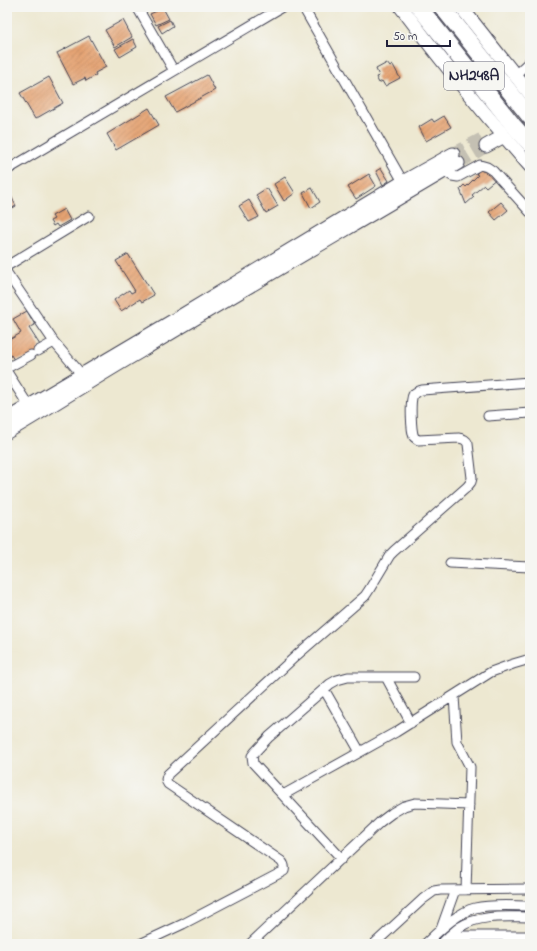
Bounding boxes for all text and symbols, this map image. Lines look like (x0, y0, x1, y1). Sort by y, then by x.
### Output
scale bar (387, 22, 450, 48)
text: 50 m (393, 28, 417, 46)
road number: NH248A (444, 62, 504, 90)

